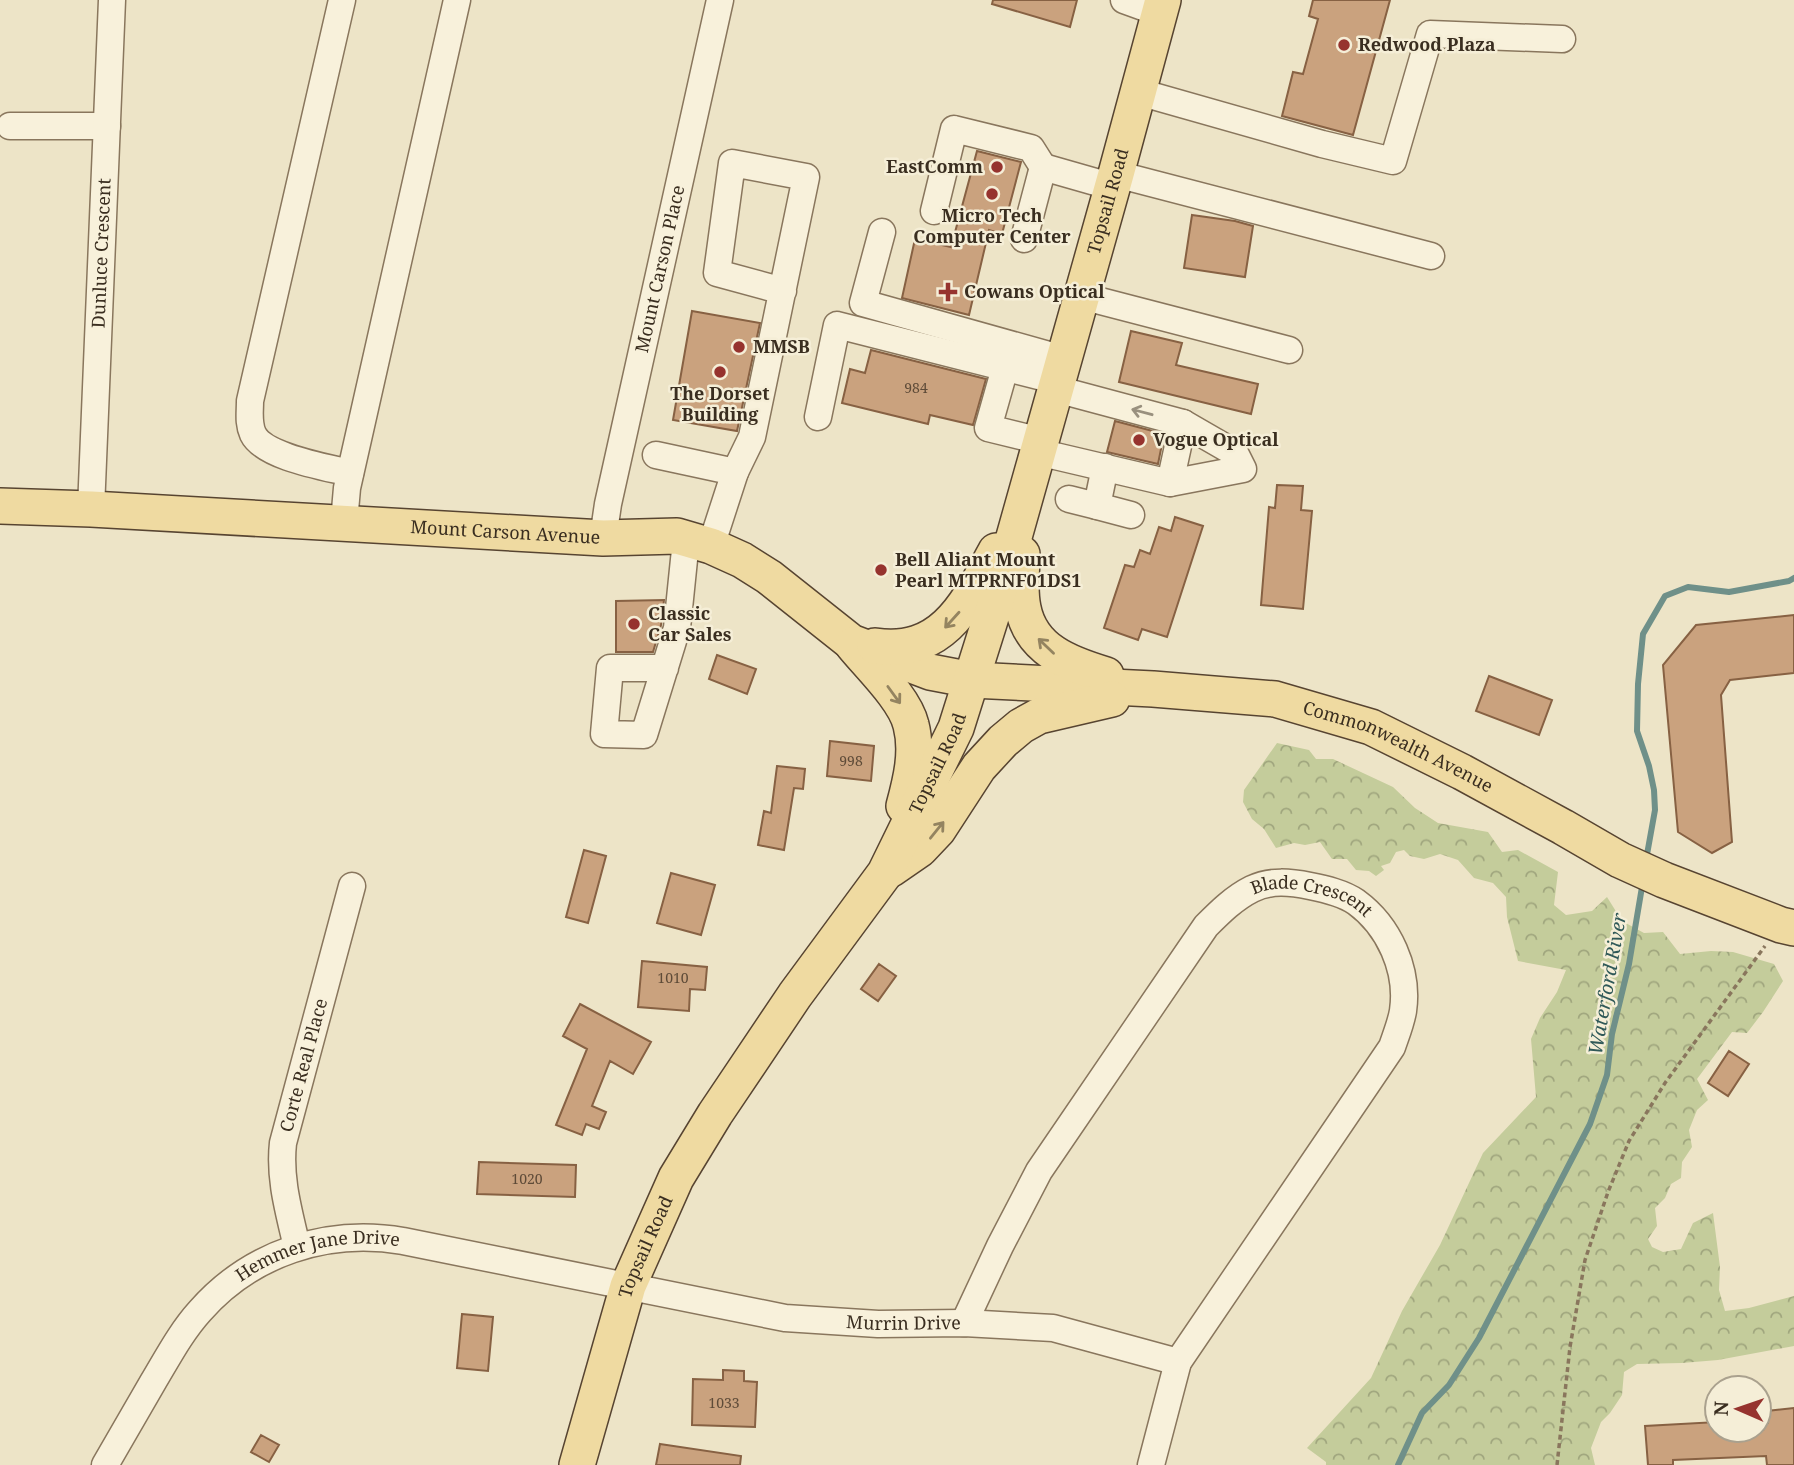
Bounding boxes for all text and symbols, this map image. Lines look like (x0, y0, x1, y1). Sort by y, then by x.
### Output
place label: Redwood Plaza (1358, 32, 1496, 56)
marker: Redwood Plaza (1336, 37, 1352, 53)
street label: Topsail Road (1081, 145, 1133, 257)
place label: EastComm (886, 154, 983, 178)
marker: EastComm (989, 159, 1005, 175)
street label: Dunluce Crescent (85, 178, 116, 329)
street label: Mount Carson Place (629, 183, 689, 355)
marker: Micro Tech Computer Center (984, 186, 1000, 202)
place label: Micro Tech Computer Center (913, 203, 1071, 248)
place label: Cowans Optical (964, 279, 1105, 303)
marker: Cowans Optical (938, 282, 958, 302)
place label: MMSB (753, 334, 810, 358)
marker: MMSB (731, 339, 747, 355)
marker: The Dorset Building (712, 364, 728, 380)
house number: 984 (904, 378, 928, 397)
place label: The Dorset Building (670, 381, 770, 426)
one-way arrow (1131, 405, 1154, 418)
place label: Vogue Optical (1153, 427, 1279, 451)
marker: Vogue Optical (1131, 432, 1147, 448)
street label: Mount Carson Avenue (410, 514, 601, 549)
place label: Bell Aliant Mount Pearl MTPRNF01DS1 (895, 547, 1081, 592)
marker: Bell Aliant Mount Pearl MTPRNF01DS1 (873, 562, 889, 578)
place label: Classic Car Sales (648, 601, 732, 646)
one-way arrow (944, 611, 960, 629)
marker: Classic Car Sales (626, 616, 642, 632)
one-way arrow (1038, 637, 1055, 654)
one-way arrow (887, 685, 901, 704)
street label: Commonwealth Avenue (1300, 695, 1497, 798)
street label: Topsail Road (903, 710, 971, 818)
house number: 998 (839, 751, 863, 770)
one-way arrow (929, 821, 945, 839)
street label: Blade Crescent (1247, 870, 1379, 922)
water label: Waterford River (1582, 911, 1632, 1057)
house number: 1010 (657, 968, 689, 987)
street label: Corte Real Place (273, 995, 332, 1135)
house number: 1020 (511, 1169, 543, 1188)
street label: Topsail Road (612, 1192, 678, 1300)
street label: Hemmer Jane Drive (230, 1225, 402, 1286)
street label: Murrin Drive (845, 1309, 961, 1335)
north arrow (1703, 1374, 1773, 1444)
house number: 1033 (708, 1393, 740, 1412)
text: N (1708, 1400, 1734, 1416)

